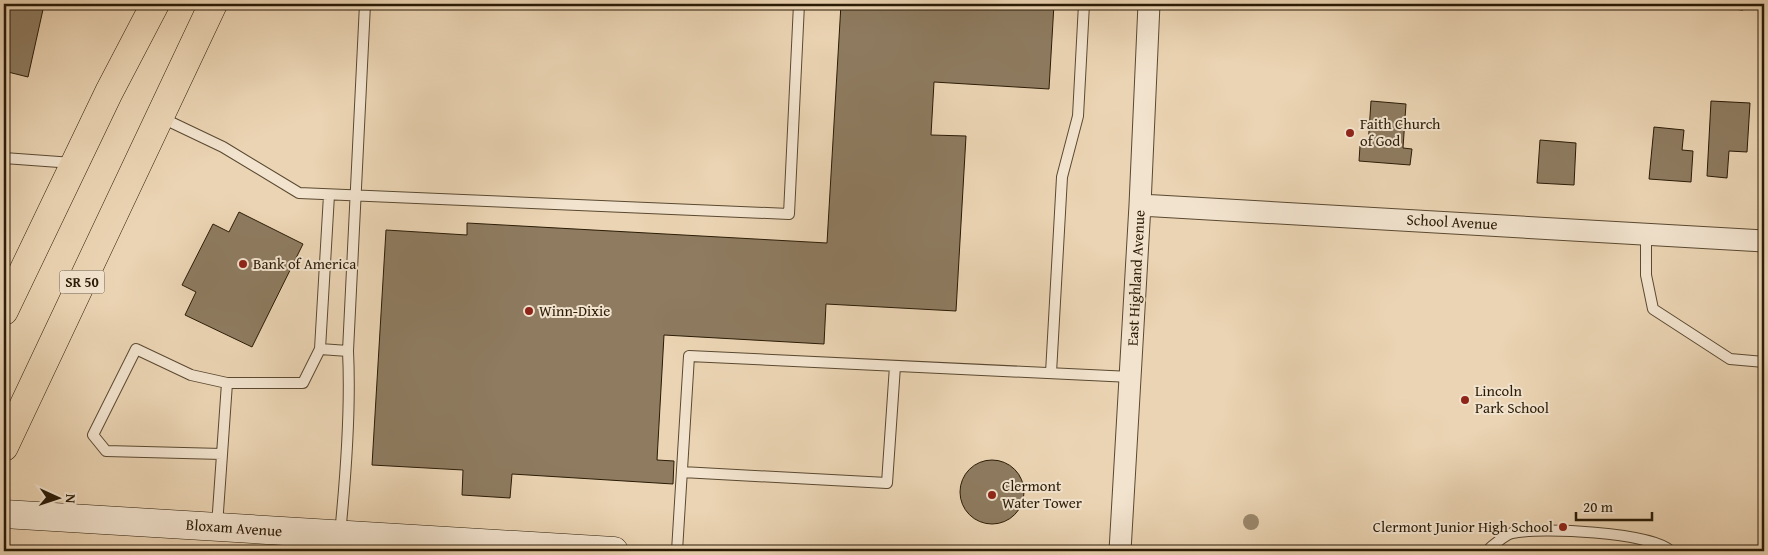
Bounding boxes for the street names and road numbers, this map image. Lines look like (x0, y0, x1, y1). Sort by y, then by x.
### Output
street label: East Highland Avenue (1121, 209, 1150, 347)
street label: School Avenue (1406, 209, 1498, 234)
road number: SR 50 (59, 270, 104, 294)
street label: Bloxam Avenue (185, 514, 283, 541)

